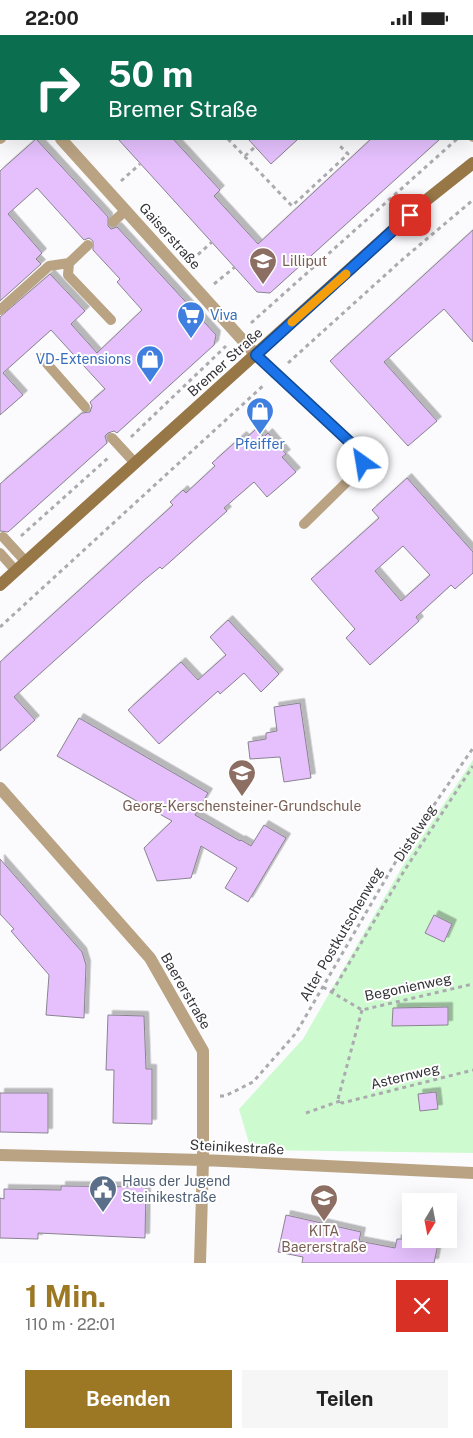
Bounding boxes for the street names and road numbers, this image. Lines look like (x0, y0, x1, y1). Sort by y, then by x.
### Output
street label: Gaiserstraße (136, 200, 204, 272)
street label: Bremer Straße (184, 324, 266, 400)
street label: Distelweg (391, 801, 439, 864)
street label: Alter Postkutschenweg (296, 864, 386, 1004)
street label: Baererstraße (158, 950, 214, 1032)
street label: Begonienweg (363, 970, 453, 1004)
street label: Asternweg (369, 1060, 441, 1092)
street label: Steinikestraße (189, 1137, 285, 1157)

